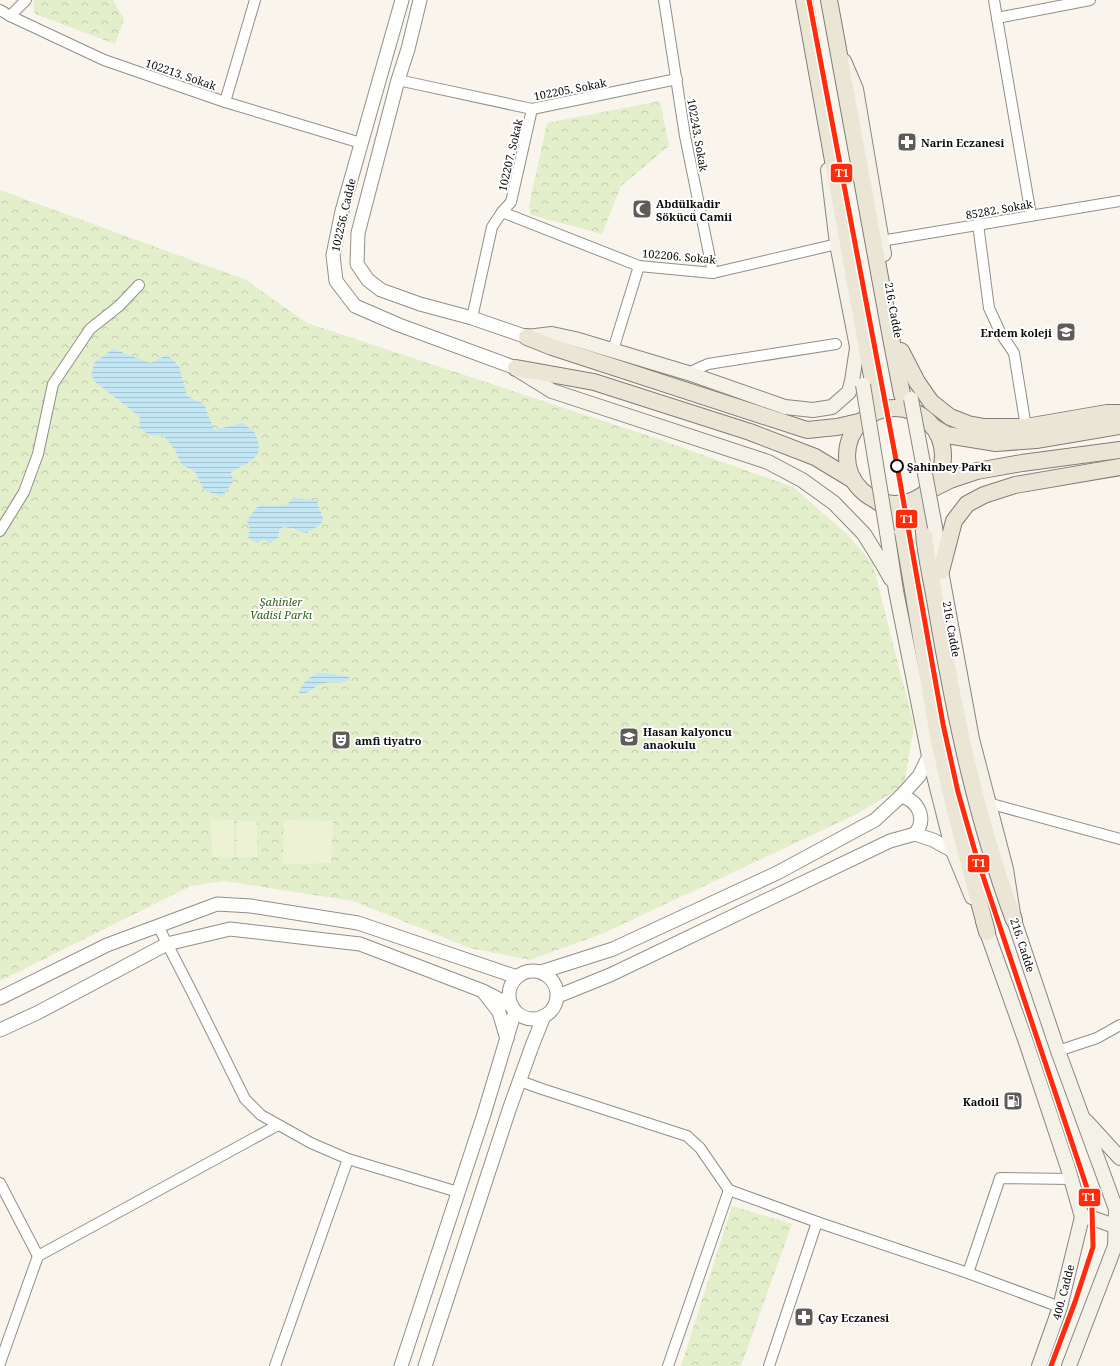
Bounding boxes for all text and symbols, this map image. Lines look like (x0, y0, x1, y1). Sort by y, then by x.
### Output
street label: 102213. Sokak (144, 55, 219, 93)
street label: 102205. Sokak (532, 74, 608, 103)
street label: 102243. Sokak (684, 97, 712, 173)
street label: 102207. Sokak (494, 117, 526, 193)
pharmacy icon: Narin Eczanesi (896, 131, 918, 153)
place label: Narin Eczanesi (921, 135, 1004, 150)
line badge: T1 (830, 163, 853, 183)
text: T1 (835, 165, 849, 180)
street label: 102256. Cadde (327, 177, 359, 253)
place label: Abdülkadir Sökücü Camii (656, 196, 732, 224)
street label: 85282. Sokak (964, 196, 1034, 222)
mosque icon: Abdülkadir Sökücü Camii (631, 198, 653, 220)
street label: 102206. Sokak (642, 245, 717, 267)
street label: 216. Cadde (882, 281, 906, 339)
school or university icon: Erdem koleji (1055, 321, 1077, 343)
place label: Erdem koleji (981, 325, 1052, 340)
marker: Şahinbey Parkı (890, 459, 904, 473)
place label: Şahinbey Parkı (907, 459, 992, 474)
line badge: T1 (895, 509, 918, 529)
text: T1 (900, 511, 914, 526)
park label: Şahinler Vadisi Parkı (250, 594, 313, 622)
street label: 216. Cadde (940, 600, 964, 658)
place label: Hasan kalyoncu anaokulu (643, 724, 732, 752)
school or university icon: Hasan kalyoncu anaokulu (618, 726, 640, 748)
theatre icon: amfi tiyatro (330, 729, 352, 751)
place label: amfi tiyatro (355, 733, 422, 748)
line badge: T1 (967, 854, 990, 873)
text: T1 (972, 855, 986, 870)
street label: 216. Cadde (1007, 916, 1039, 974)
fuel station icon: Kadoil (1002, 1090, 1024, 1112)
place label: Kadoil (963, 1094, 999, 1109)
line badge: T1 (1078, 1188, 1101, 1207)
text: T1 (1082, 1189, 1096, 1204)
street label: 400. Cadde (1048, 1263, 1078, 1321)
pharmacy icon: Çay Eczanesi (793, 1306, 815, 1328)
place label: Çay Eczanesi (818, 1310, 889, 1325)

